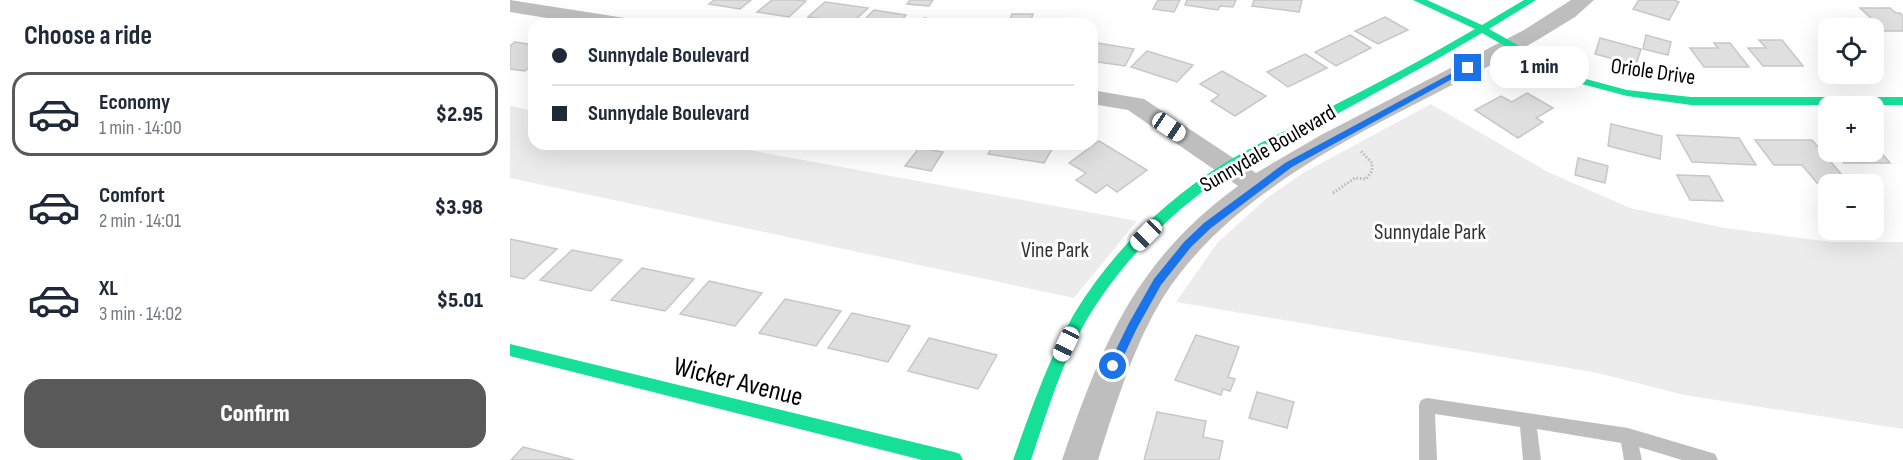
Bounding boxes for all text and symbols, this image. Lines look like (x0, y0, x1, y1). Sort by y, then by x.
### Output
map controls (1818, 18, 1884, 240)
button: locate (1818, 18, 1884, 84)
text: Choose a ride (24, 20, 152, 52)
text: Sunnydale Boulevard (588, 42, 749, 69)
callout: 1 min (1489, 47, 1588, 89)
street label: Oriole Drive (1609, 53, 1697, 91)
route end (1454, 54, 1481, 81)
text: 1 min (1520, 55, 1559, 79)
icon: car (27, 87, 81, 141)
text: Economy (99, 89, 170, 116)
button: + (1818, 96, 1884, 162)
street label: Sunnydale Boulevard (1195, 99, 1341, 199)
text: Sunnydale Boulevard (588, 100, 749, 127)
text: $2.95 (436, 101, 483, 128)
car (1149, 109, 1189, 145)
text: 1 min · 14:00 (99, 116, 182, 140)
button: − (1818, 174, 1884, 240)
icon: car (27, 180, 81, 234)
text: Comfort (99, 182, 165, 209)
text: $3.98 (435, 194, 483, 221)
text: 2 min · 14:01 (99, 209, 181, 233)
car (1127, 216, 1165, 254)
park label: Sunnydale Park (1374, 219, 1487, 246)
park label: Vine Park (1021, 237, 1090, 264)
icon: car (27, 273, 81, 327)
text: XL (99, 275, 118, 302)
text: $5.01 (437, 287, 483, 314)
text: 3 min · 14:02 (99, 302, 182, 326)
car (1050, 324, 1082, 364)
street label: Wicker Avenue (670, 350, 806, 414)
route start (1099, 352, 1126, 379)
button: Confirm (24, 379, 486, 448)

